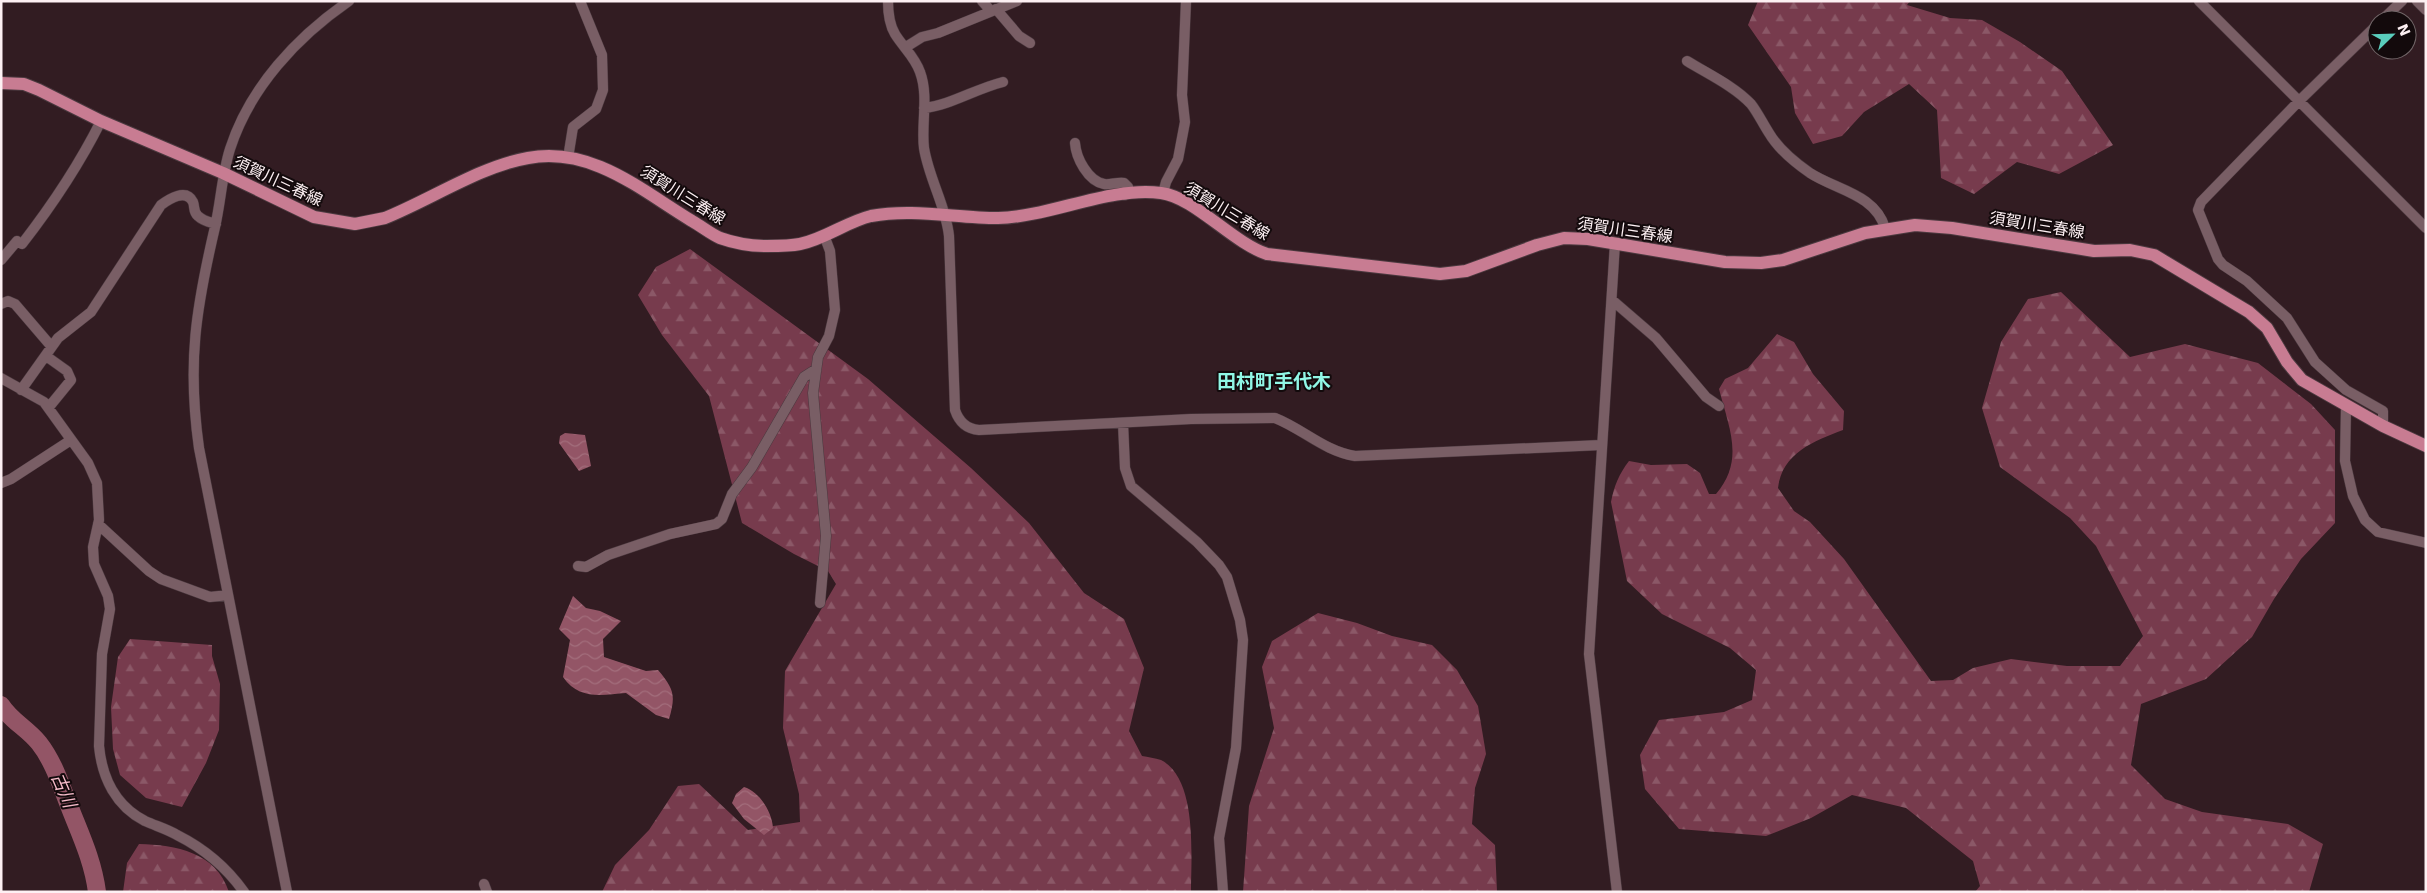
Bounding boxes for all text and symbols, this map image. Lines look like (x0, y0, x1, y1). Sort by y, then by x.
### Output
north arrow (2367, 10, 2417, 60)
text: N (2394, 21, 2414, 38)
street label: 須賀川三春線 (230, 152, 326, 210)
street label: 須賀川三春線 (637, 162, 729, 228)
street label: 須賀川三春線 (1181, 178, 1273, 244)
street label: 須賀川三春線 (1988, 208, 2086, 242)
street label: 須賀川三春線 (1576, 214, 1674, 246)
district label: 田村町手代木 (1217, 370, 1331, 392)
water label: 古川 (47, 769, 81, 813)

